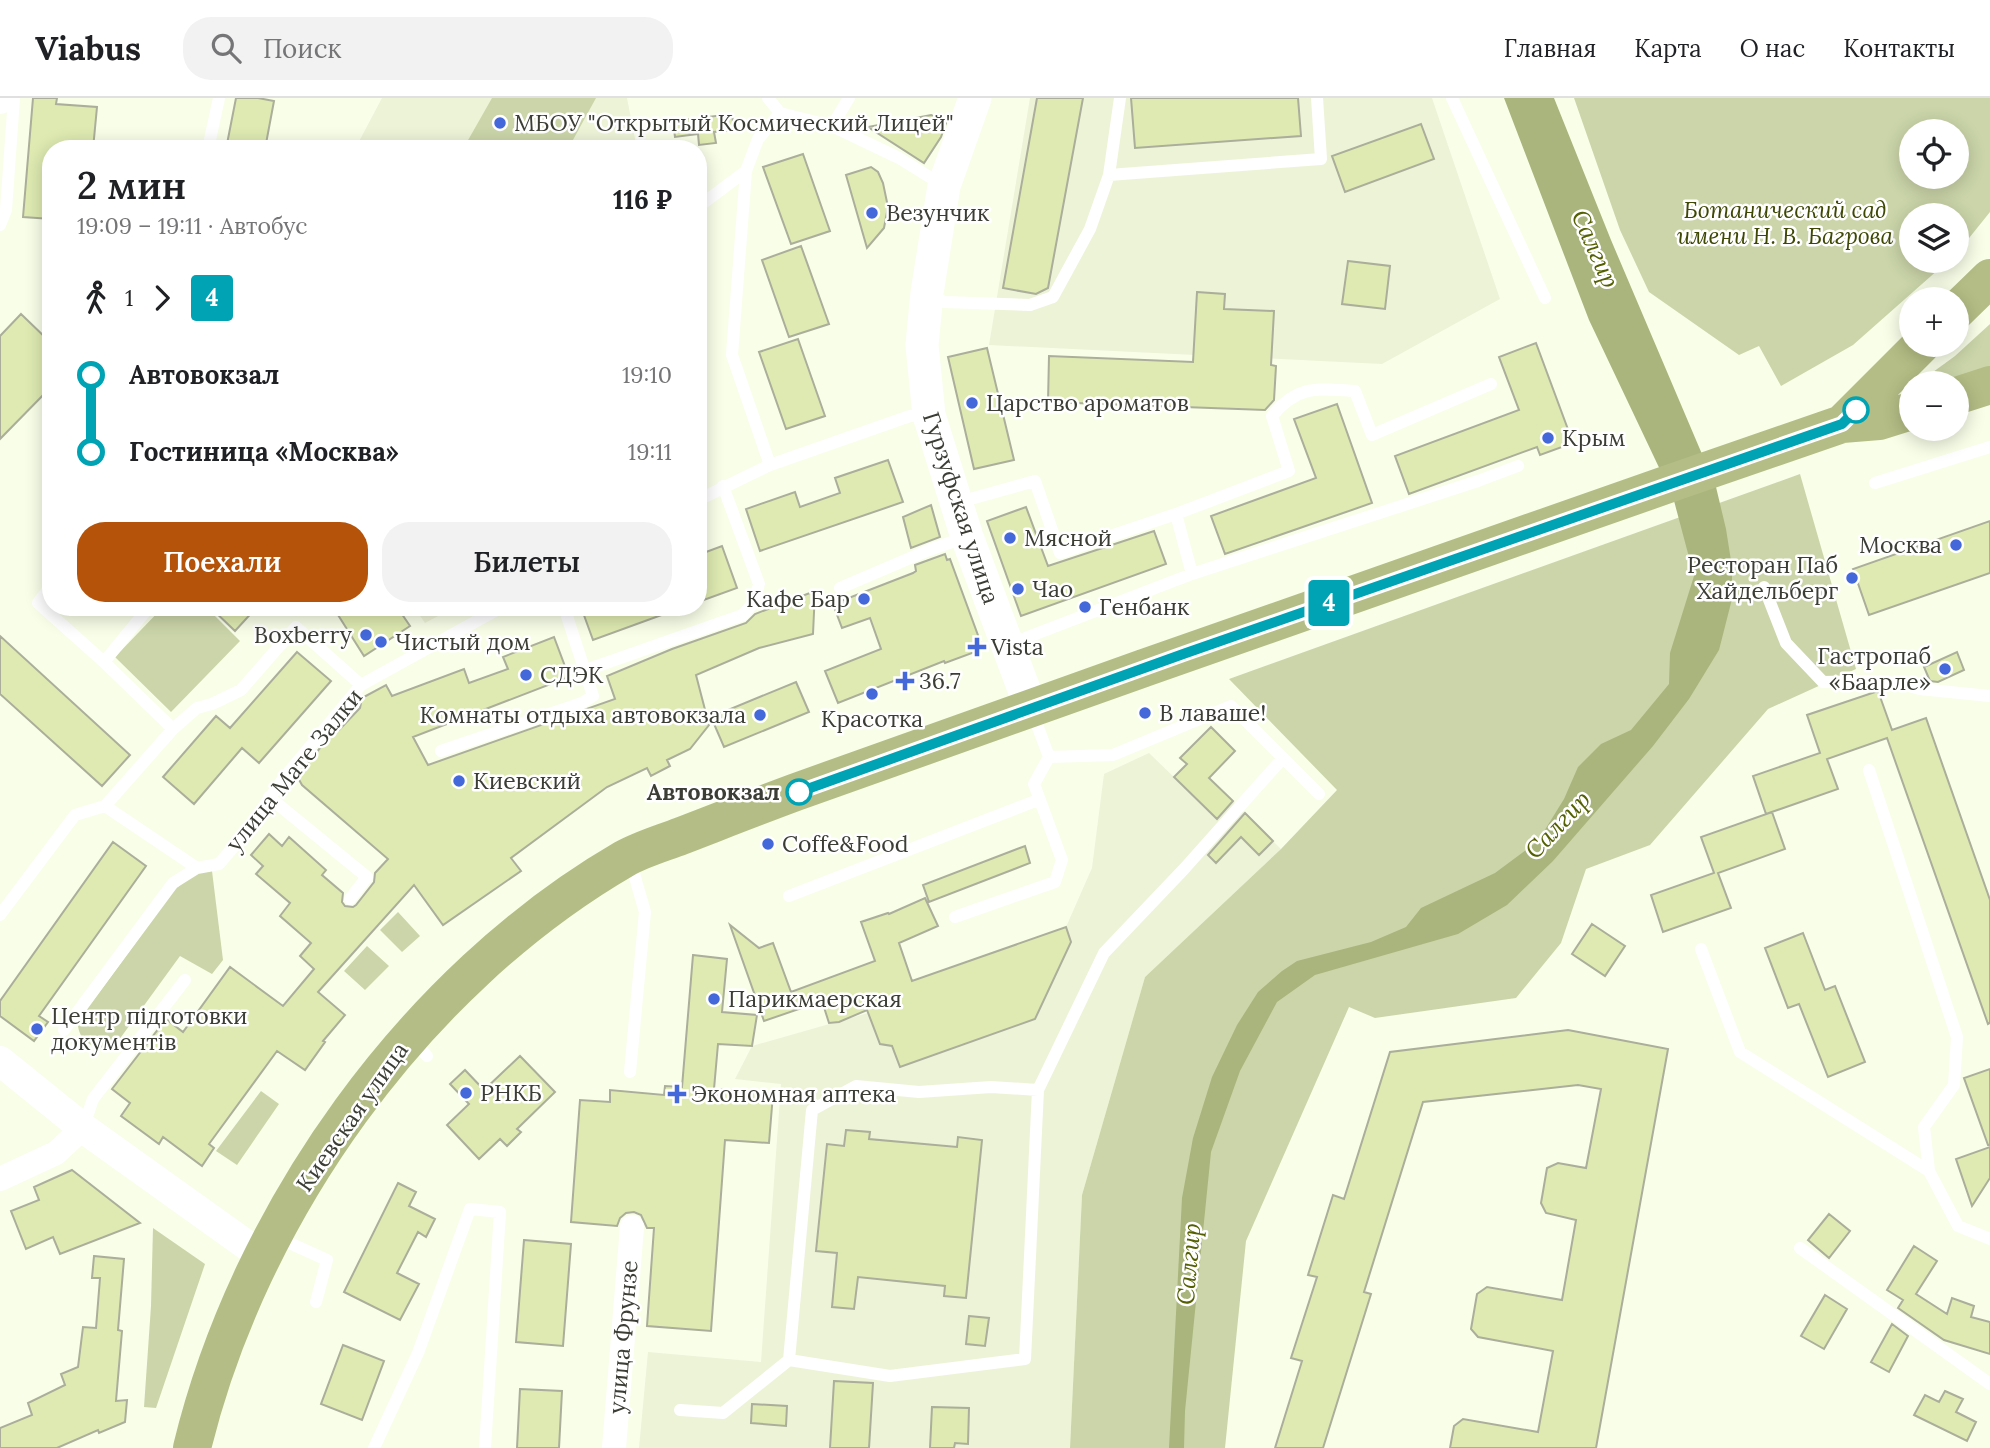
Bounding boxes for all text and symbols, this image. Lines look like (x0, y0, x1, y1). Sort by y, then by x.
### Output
search box (183, 17, 673, 80)
text: Viabus (35, 27, 141, 69)
icon: search (207, 29, 245, 67)
text: Поиск (263, 32, 341, 65)
text: Главная (1504, 33, 1596, 64)
text: Карта (1634, 33, 1702, 64)
text: О нас (1740, 33, 1805, 64)
text: Контакты (1843, 33, 1955, 64)
place label: МБОУ "Открытый Космический Лицей" (514, 108, 954, 137)
marker: МБОУ "Открытый Космический Лицей" (492, 115, 508, 131)
map controls (1899, 119, 1969, 441)
button: locate (1899, 119, 1969, 189)
text: 2 мин (77, 161, 186, 209)
text: 116 ₽ (613, 183, 672, 216)
park label: Ботанический сад имени Н. В. Багрова (1677, 195, 1893, 250)
place label: Везунчик (886, 198, 990, 227)
button: layers (1899, 203, 1969, 273)
marker: Везунчик (864, 205, 880, 221)
water label: Салгир (1565, 205, 1626, 293)
text: 19:09 – 19:11 · Автобус (77, 211, 307, 240)
icon: walk (77, 279, 115, 317)
icon: forward (143, 279, 181, 317)
text: 4 (205, 282, 219, 313)
text: 1 (125, 283, 133, 312)
button: + (1899, 287, 1969, 357)
text: Автовокзал (129, 358, 280, 391)
text: 19:10 (622, 360, 672, 389)
button: − (1899, 371, 1969, 441)
place label: Царство ароматов (986, 388, 1189, 417)
marker: Царство ароматов (964, 395, 980, 411)
unlabelled marker (1843, 397, 1869, 423)
street label: Гурзуфская улица (917, 408, 1006, 608)
place label: Крым (1562, 423, 1626, 452)
marker: Крым (1540, 430, 1556, 446)
text: Гостиница «Москва» (129, 435, 399, 468)
text: 19:11 (628, 437, 672, 466)
button: Поехали (77, 522, 368, 602)
button: Билеты (382, 522, 672, 602)
place label: Мясной (1024, 523, 1112, 552)
marker: Мясной (1002, 530, 1018, 546)
place label: Москва (1859, 530, 1942, 559)
marker: Москва (1948, 537, 1964, 553)
place label: Ресторан Паб Хайдельберг (1687, 550, 1838, 605)
marker: Ресторан Паб Хайдельберг (1844, 570, 1860, 586)
place label: Чао (1032, 574, 1073, 603)
line badge: 4 (1306, 580, 1352, 626)
marker: Чао (1010, 581, 1026, 597)
place label: Кафе Бар (746, 584, 850, 613)
text: 4 (1322, 587, 1336, 618)
marker: Кафе Бар (856, 591, 872, 607)
place label: Генбанк (1099, 592, 1190, 621)
marker: Генбанк (1077, 599, 1093, 615)
place label: Boxberry (254, 620, 353, 649)
marker: Boxberry (358, 627, 374, 643)
place label: Чистый дом (395, 627, 531, 656)
place label: Vista (990, 632, 1044, 661)
marker: Чистый дом (373, 634, 389, 650)
marker: Vista (969, 639, 985, 655)
place label: Гастропаб «Баарле» (1817, 641, 1931, 696)
place label: СДЭК (540, 660, 604, 689)
marker: Гастропаб «Баарле» (1937, 661, 1953, 677)
place label: 36.7 (919, 666, 961, 695)
marker: СДЭК (518, 667, 534, 683)
marker: 36.7 (897, 673, 913, 689)
street label: улица Мате Залки (219, 682, 368, 857)
marker: Красотка (864, 686, 880, 702)
place label: В лаваше! (1159, 698, 1266, 727)
place label: Комнаты отдыха автовокзала (420, 700, 746, 729)
place label: Красотка (821, 704, 923, 733)
marker: В лаваше! (1137, 705, 1153, 721)
marker: Комнаты отдыха автовокзала (752, 707, 768, 723)
place label: Киевский (473, 766, 581, 795)
marker: Киевский (451, 773, 467, 789)
place label: Автовокзал (647, 777, 780, 806)
marker: Автовокзал (786, 779, 812, 805)
water label: Салгир (1518, 784, 1597, 865)
place label: Coffe&Food (782, 829, 909, 858)
marker: Coffe&Food (760, 836, 776, 852)
place label: Парикмаерская (728, 984, 902, 1013)
marker: Парикмаерская (706, 991, 722, 1007)
place label: Центр підготовки документів (51, 1001, 248, 1056)
marker: Центр підготовки документів (29, 1021, 45, 1037)
street label: Киевская улица (289, 1036, 414, 1197)
place label: РНКБ (480, 1078, 542, 1107)
place label: Экономная аптека (691, 1079, 896, 1108)
marker: РНКБ (458, 1085, 474, 1101)
marker: Экономная аптека (669, 1086, 685, 1102)
water label: Салгир (1169, 1222, 1208, 1306)
street label: улица Фрунзе (601, 1259, 644, 1415)

